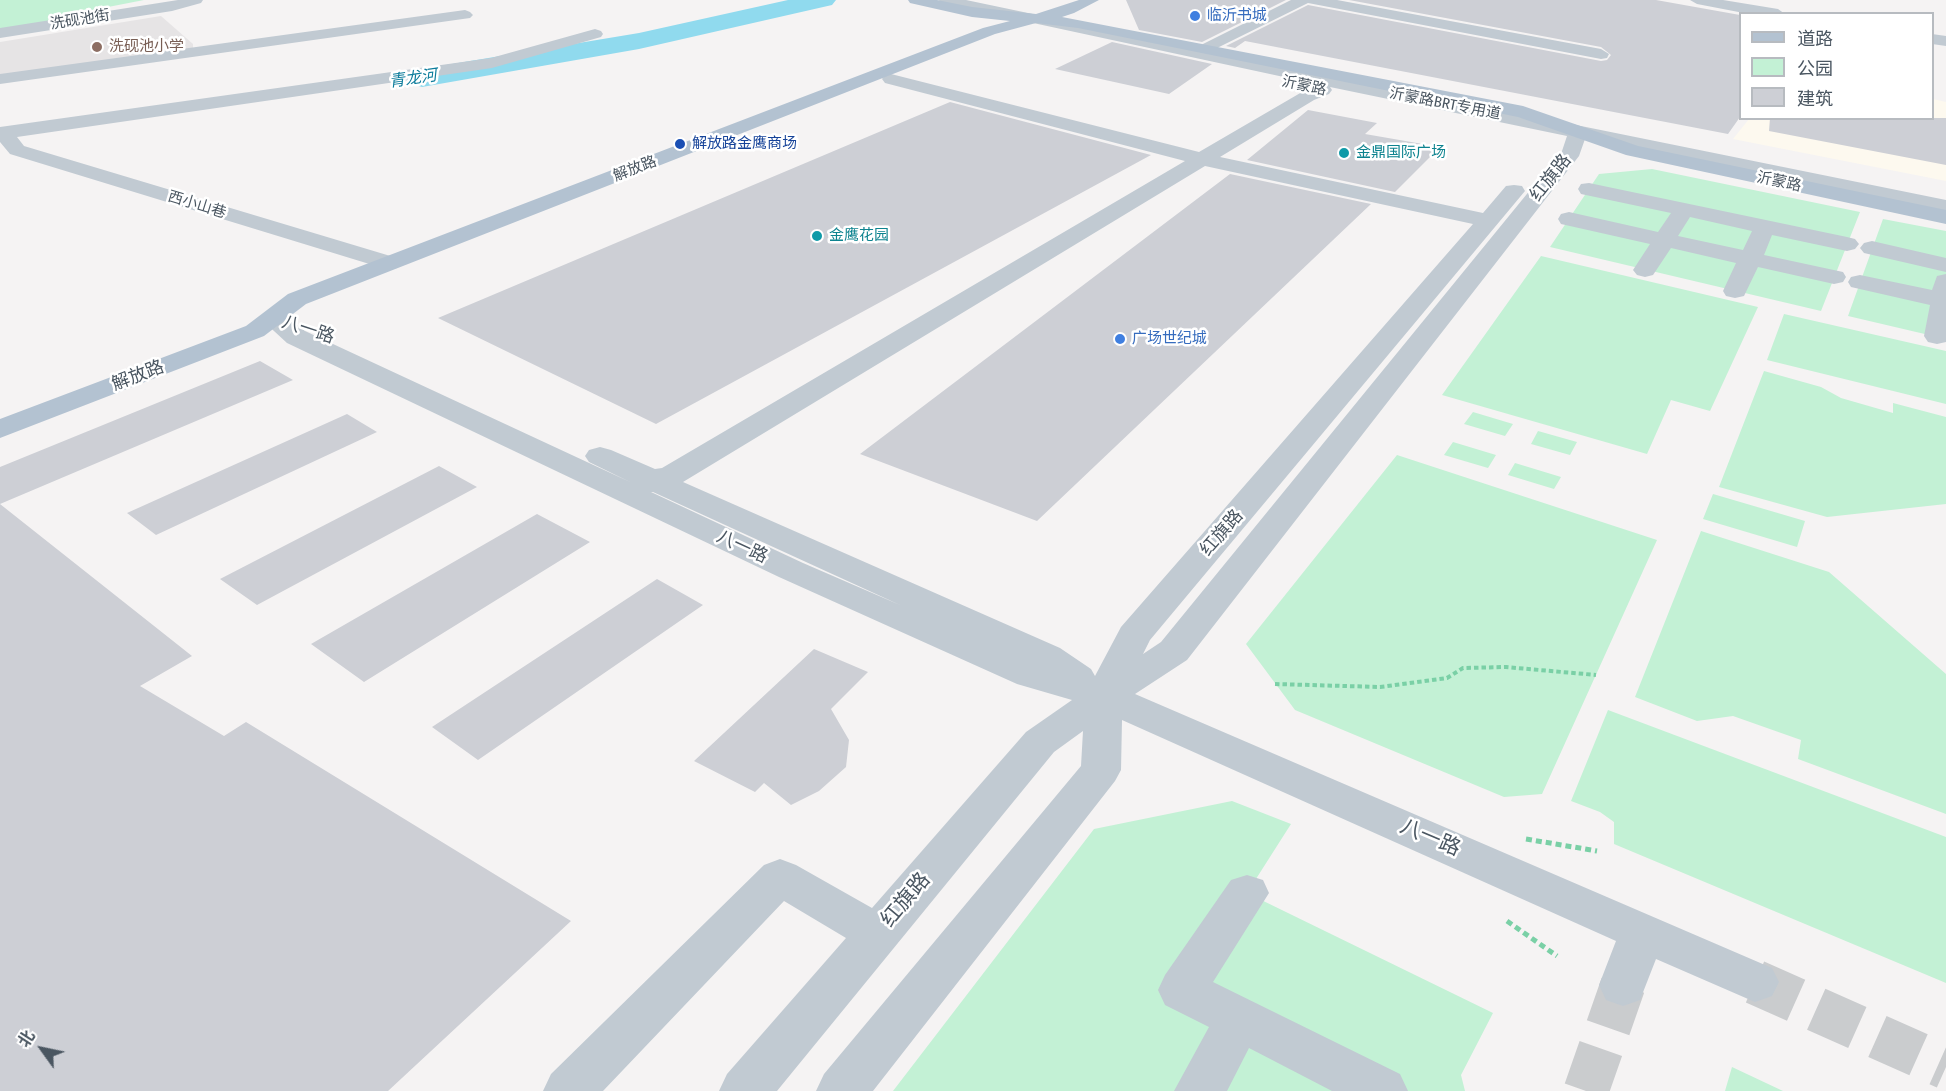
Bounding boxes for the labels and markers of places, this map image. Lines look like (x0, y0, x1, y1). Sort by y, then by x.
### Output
place label: 临沂书城 (1207, 7, 1267, 25)
marker: 临沂书城 (1188, 9, 1202, 23)
place label: 洗砚池小学 (109, 38, 184, 56)
marker: 洗砚池小学 (90, 40, 104, 54)
place label: 解放路金鹰商场 (692, 135, 797, 153)
marker: 解放路金鹰商场 (673, 137, 687, 151)
place label: 金鼎国际广场 (1356, 144, 1446, 162)
marker: 金鼎国际广场 (1337, 146, 1351, 160)
place label: 金鹰花园 (829, 227, 889, 245)
marker: 金鹰花园 (810, 229, 824, 243)
place label: 广场世纪城 (1132, 330, 1207, 348)
marker: 广场世纪城 (1113, 332, 1127, 346)

